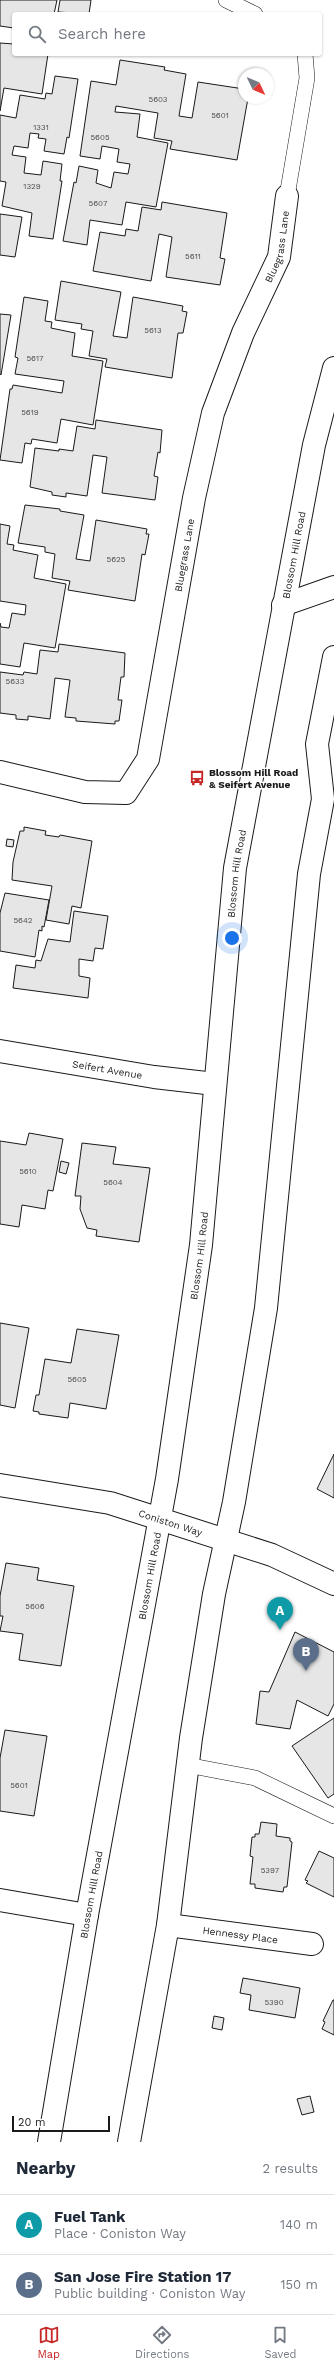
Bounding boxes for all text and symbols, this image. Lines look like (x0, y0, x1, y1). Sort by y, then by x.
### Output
search box (12, 12, 322, 56)
icon: search (26, 23, 48, 45)
text: Search here (58, 25, 146, 43)
north arrow (238, 68, 274, 104)
house number: 5603 (149, 95, 168, 104)
house number: 5601 (211, 111, 229, 120)
house number: 1331 (33, 123, 49, 132)
house number: 5605 (90, 133, 110, 142)
house number: 1329 (23, 182, 41, 191)
house number: 5607 (89, 199, 108, 208)
street label: Bluegrass Lane (262, 210, 291, 284)
house number: 5611 (185, 252, 201, 261)
house number: 5613 (144, 326, 162, 335)
house number: 5617 (26, 354, 44, 363)
house number: 5619 (21, 408, 39, 417)
street label: Blossom Hill Road (280, 510, 307, 599)
street label: Bluegrass Lane (172, 517, 196, 592)
house number: 5625 (107, 555, 126, 564)
house number: 5633 (6, 677, 25, 686)
place label: Blossom Hill Road & Seifert Avenue (209, 767, 298, 790)
bus stop icon: Blossom Hill Road & Seifert Avenue (188, 769, 206, 787)
street label: Blossom Hill Road (225, 829, 248, 918)
house number: 5642 (13, 916, 33, 925)
your location (222, 928, 242, 948)
street label: Seifert Avenue (72, 1058, 144, 1081)
house number: 5610 (19, 1167, 37, 1176)
house number: 5604 (103, 1178, 123, 1187)
street label: Blossom Hill Road (188, 1211, 209, 1300)
house number: 5605 (67, 1375, 87, 1384)
street label: Coniston Way (137, 1507, 205, 1538)
street label: Blossom Hill Road (136, 1531, 163, 1620)
pin: A (267, 1597, 293, 1630)
house number: 5606 (25, 1602, 45, 1611)
pin: B (293, 1638, 319, 1671)
house number: 5601 (10, 1781, 28, 1790)
street label: Blossom Hill Road (78, 1850, 104, 1939)
house number: 5397 (261, 1866, 280, 1875)
street label: Hennessy Place (202, 1924, 279, 1945)
house number: 5390 (264, 1998, 284, 2007)
scale bar (12, 2114, 110, 2133)
text: 20 m (18, 2116, 46, 2129)
text: Nearby (16, 2158, 75, 2178)
text: 2 results (263, 2161, 318, 2176)
text: Fuel Tank (54, 2208, 125, 2226)
text: A (25, 2217, 33, 2232)
text: 140 m (280, 2217, 318, 2232)
text: Place · Coniston Way (54, 2226, 186, 2241)
text: San Jose Fire Station 17 (54, 2268, 231, 2286)
text: B (25, 2277, 33, 2292)
text: 150 m (280, 2277, 318, 2292)
text: Public building · Coniston Way (54, 2286, 245, 2301)
tab: Map (38, 2324, 60, 2361)
tab: Directions (135, 2324, 189, 2361)
tab: Saved (264, 2324, 296, 2361)

